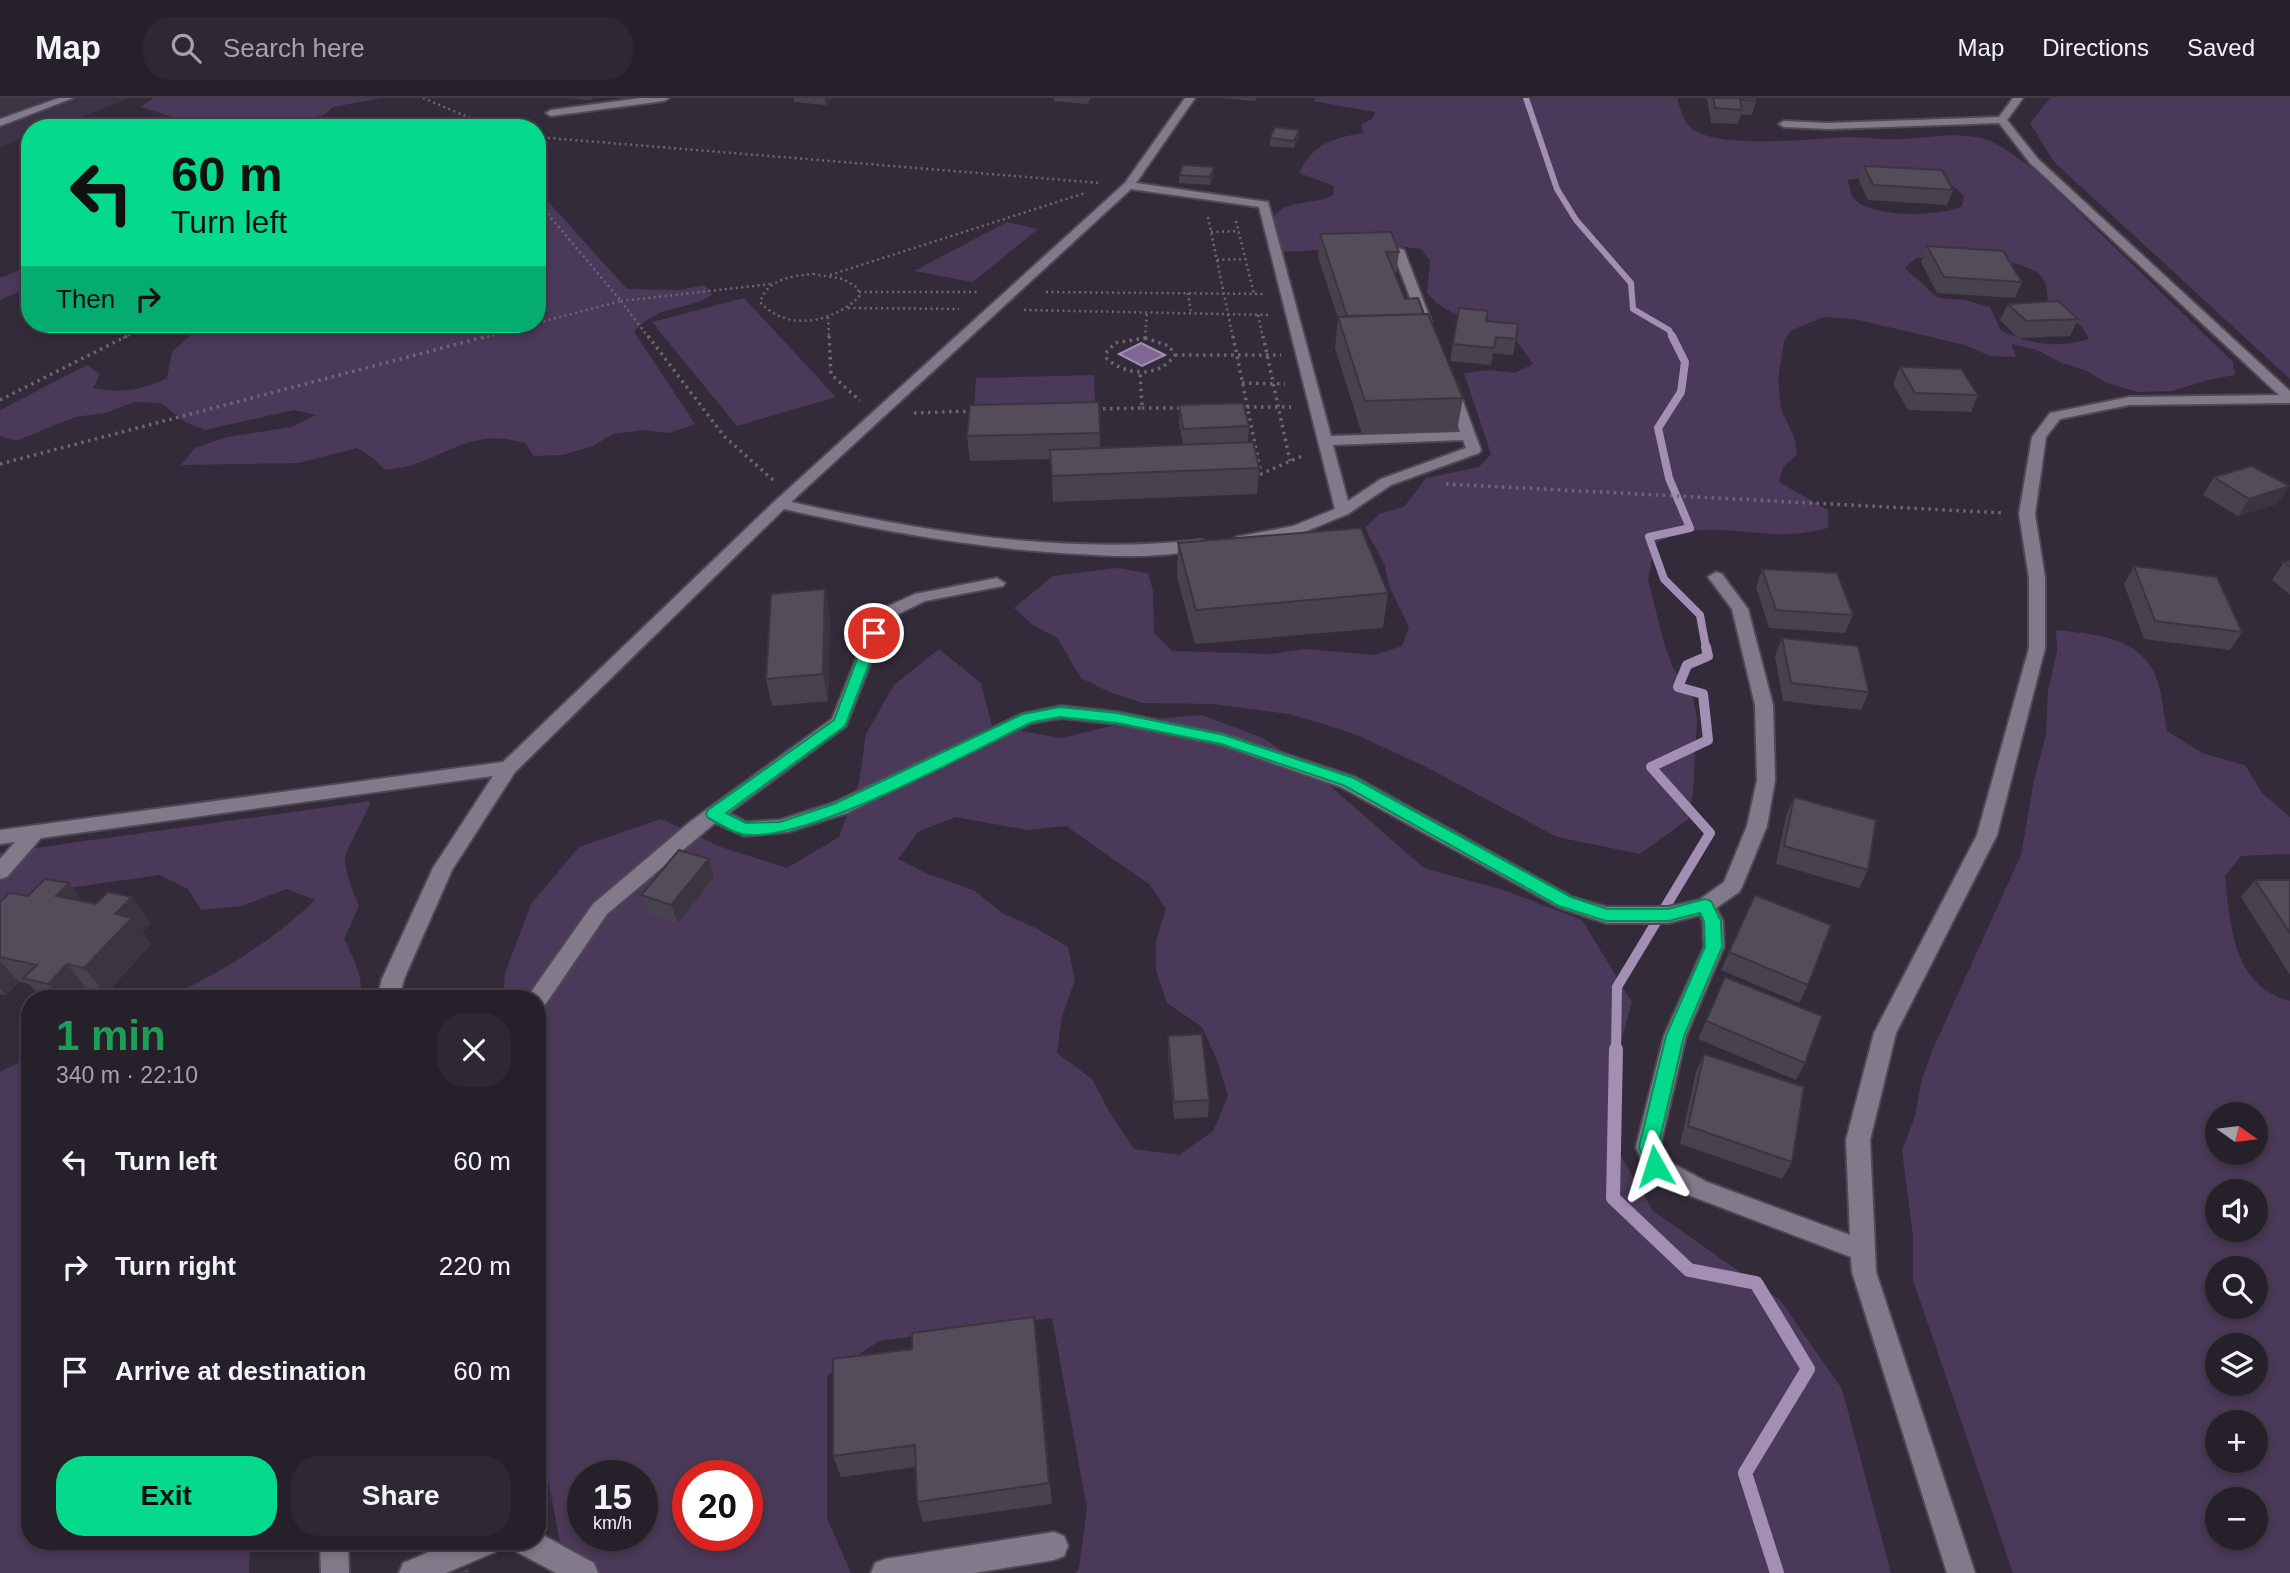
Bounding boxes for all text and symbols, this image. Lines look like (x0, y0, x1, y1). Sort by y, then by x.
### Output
search box (143, 17, 633, 80)
text: Map (35, 29, 101, 66)
icon: search (167, 29, 205, 67)
text: Search here (223, 33, 365, 63)
text: Map (1958, 34, 2004, 61)
text: Directions (2042, 34, 2149, 61)
text: Saved (2187, 34, 2255, 61)
icon: left (56, 147, 147, 238)
text: 60 m (171, 147, 283, 201)
text: Turn left (171, 204, 287, 240)
icon: right (129, 280, 167, 318)
text: Then (56, 284, 115, 314)
pin (844, 603, 904, 663)
icon: arrive (855, 614, 893, 652)
text: 1 min (56, 1012, 166, 1059)
button: close (437, 1013, 511, 1087)
text: 340 m · 22:10 (56, 1062, 198, 1088)
north arrow (2205, 1102, 2268, 1166)
map controls (2205, 1102, 2268, 1550)
position arrow (1618, 1129, 1692, 1203)
icon: left (56, 1143, 94, 1181)
text: Turn left (115, 1146, 217, 1176)
text: 60 m (453, 1146, 511, 1176)
button: sound (2205, 1179, 2268, 1242)
icon: right (56, 1248, 94, 1286)
text: Turn right (115, 1251, 236, 1281)
text: 220 m (439, 1251, 511, 1281)
button: search (2205, 1256, 2268, 1319)
button: layers (2205, 1333, 2268, 1396)
icon: arrive (56, 1353, 94, 1391)
text: Arrive at destination (115, 1356, 366, 1386)
text: 60 m (453, 1356, 511, 1386)
button: + (2205, 1410, 2268, 1473)
button: Exit (56, 1456, 277, 1536)
button: Share (291, 1456, 511, 1536)
speed limit sign: 20 (672, 1460, 763, 1551)
text: 15 (593, 1477, 632, 1516)
button: − (2205, 1487, 2268, 1550)
text: km/h (593, 1513, 632, 1533)

